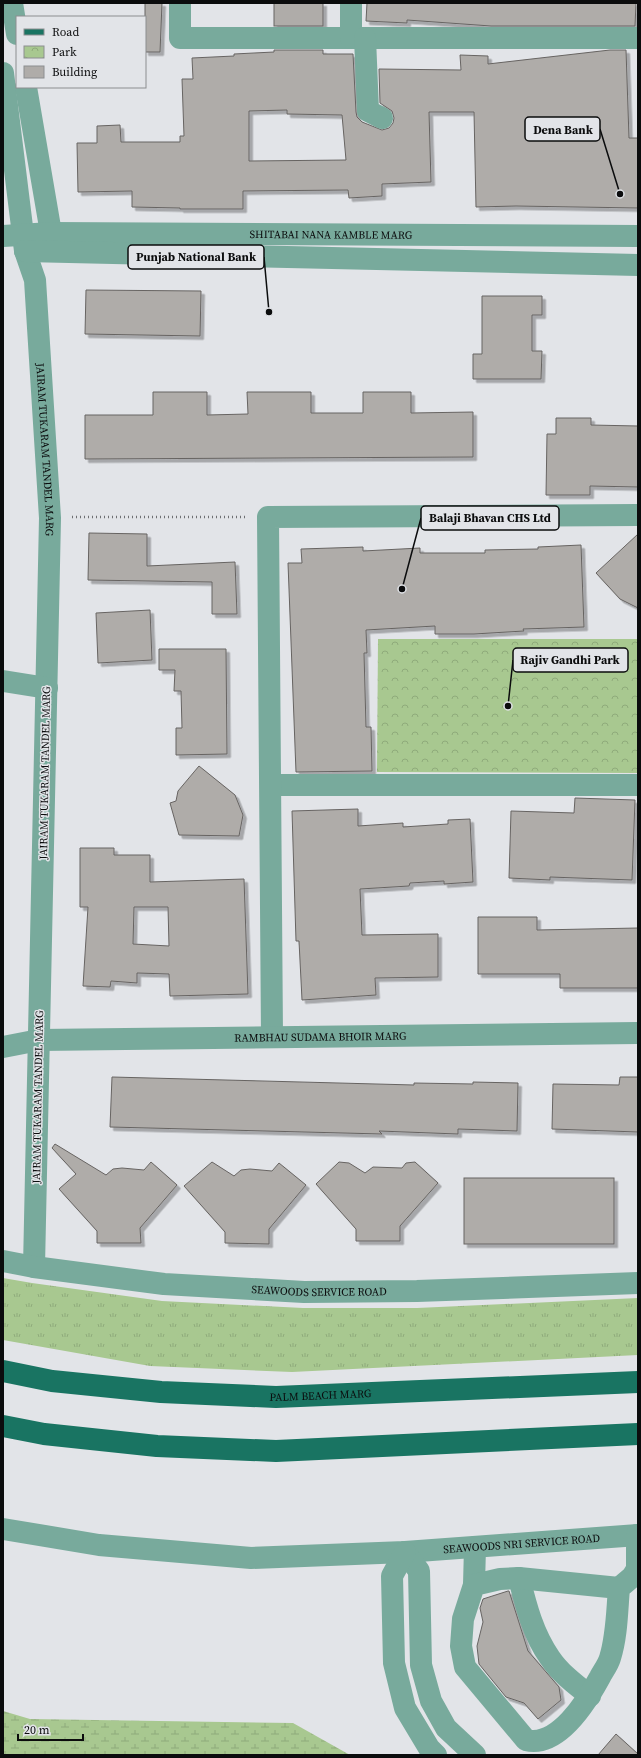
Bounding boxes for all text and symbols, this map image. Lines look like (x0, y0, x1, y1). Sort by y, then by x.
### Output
legend (16, 16, 146, 88)
text: Road (52, 24, 79, 40)
text: Park (52, 44, 77, 60)
text: Building (52, 64, 97, 80)
callout: Dena Bank (525, 117, 600, 141)
text: Dena Bank (533, 122, 594, 138)
street label: SHITABAI NANA KAMBLE MARG (250, 227, 413, 242)
callout: Punjab National Bank (128, 245, 264, 269)
text: Punjab National Bank (136, 249, 257, 265)
street label: JAIRAM TUKARAM TANDEL MARG (33, 362, 58, 537)
callout: Balaji Bhavan CHS Ltd (421, 506, 559, 530)
text: Balaji Bhavan CHS Ltd (429, 510, 551, 526)
callout: Rajiv Gandhi Park (513, 648, 628, 672)
text: Rajiv Gandhi Park (520, 652, 621, 668)
street label: JAIRAM TUKARAM TANDEL MARG (36, 686, 54, 861)
street label: JAIRAM TUKARAM TANDEL MARG (29, 1010, 47, 1185)
street label: RAMBHAU SUDAMA BHOIR MARG (234, 1028, 407, 1045)
street label: SEAWOODS SERVICE ROAD (251, 1282, 387, 1300)
street label: PALM BEACH MARG (269, 1386, 372, 1405)
street label: SEAWOODS NRI SERVICE ROAD (443, 1530, 601, 1557)
scale bar (18, 1716, 83, 1742)
text: 20 m (24, 1722, 50, 1738)

